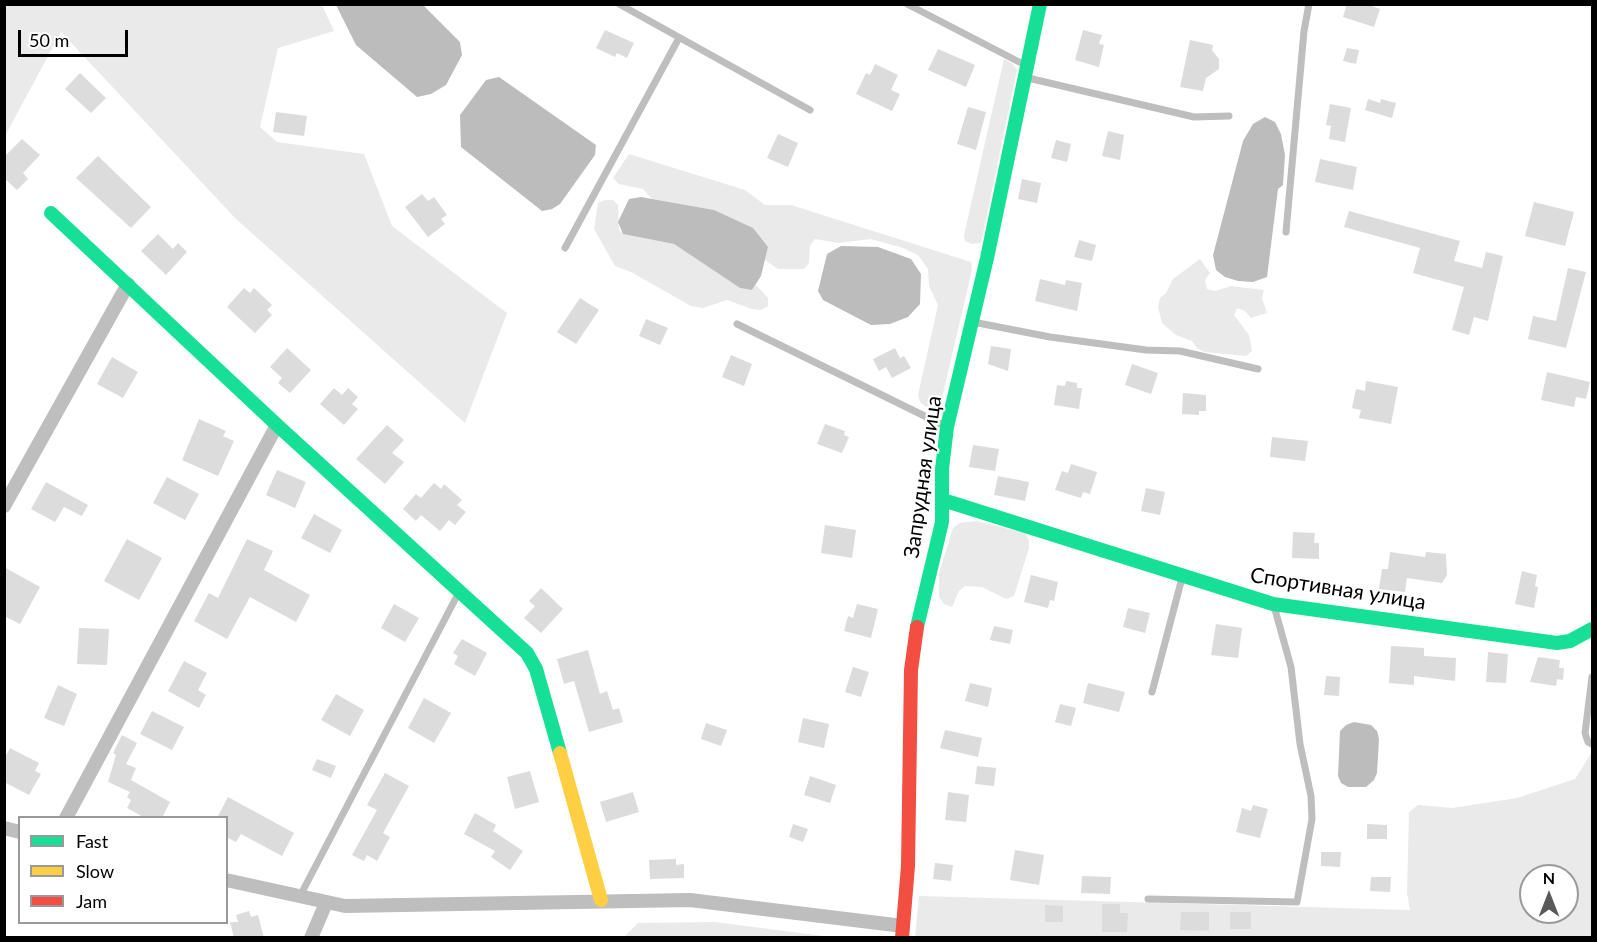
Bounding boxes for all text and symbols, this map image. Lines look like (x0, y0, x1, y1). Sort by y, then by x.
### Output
scale bar (21, 18, 130, 56)
text: 50 m (29, 29, 69, 51)
street label: Запрудная улица (899, 394, 947, 560)
street label: Спортивная улица (1248, 563, 1428, 615)
legend (18, 816, 228, 924)
text: Fast (76, 830, 108, 852)
text: Slow (76, 860, 114, 882)
north arrow (1519, 864, 1579, 924)
text: N (1543, 868, 1555, 887)
text: Jam (76, 890, 107, 912)

